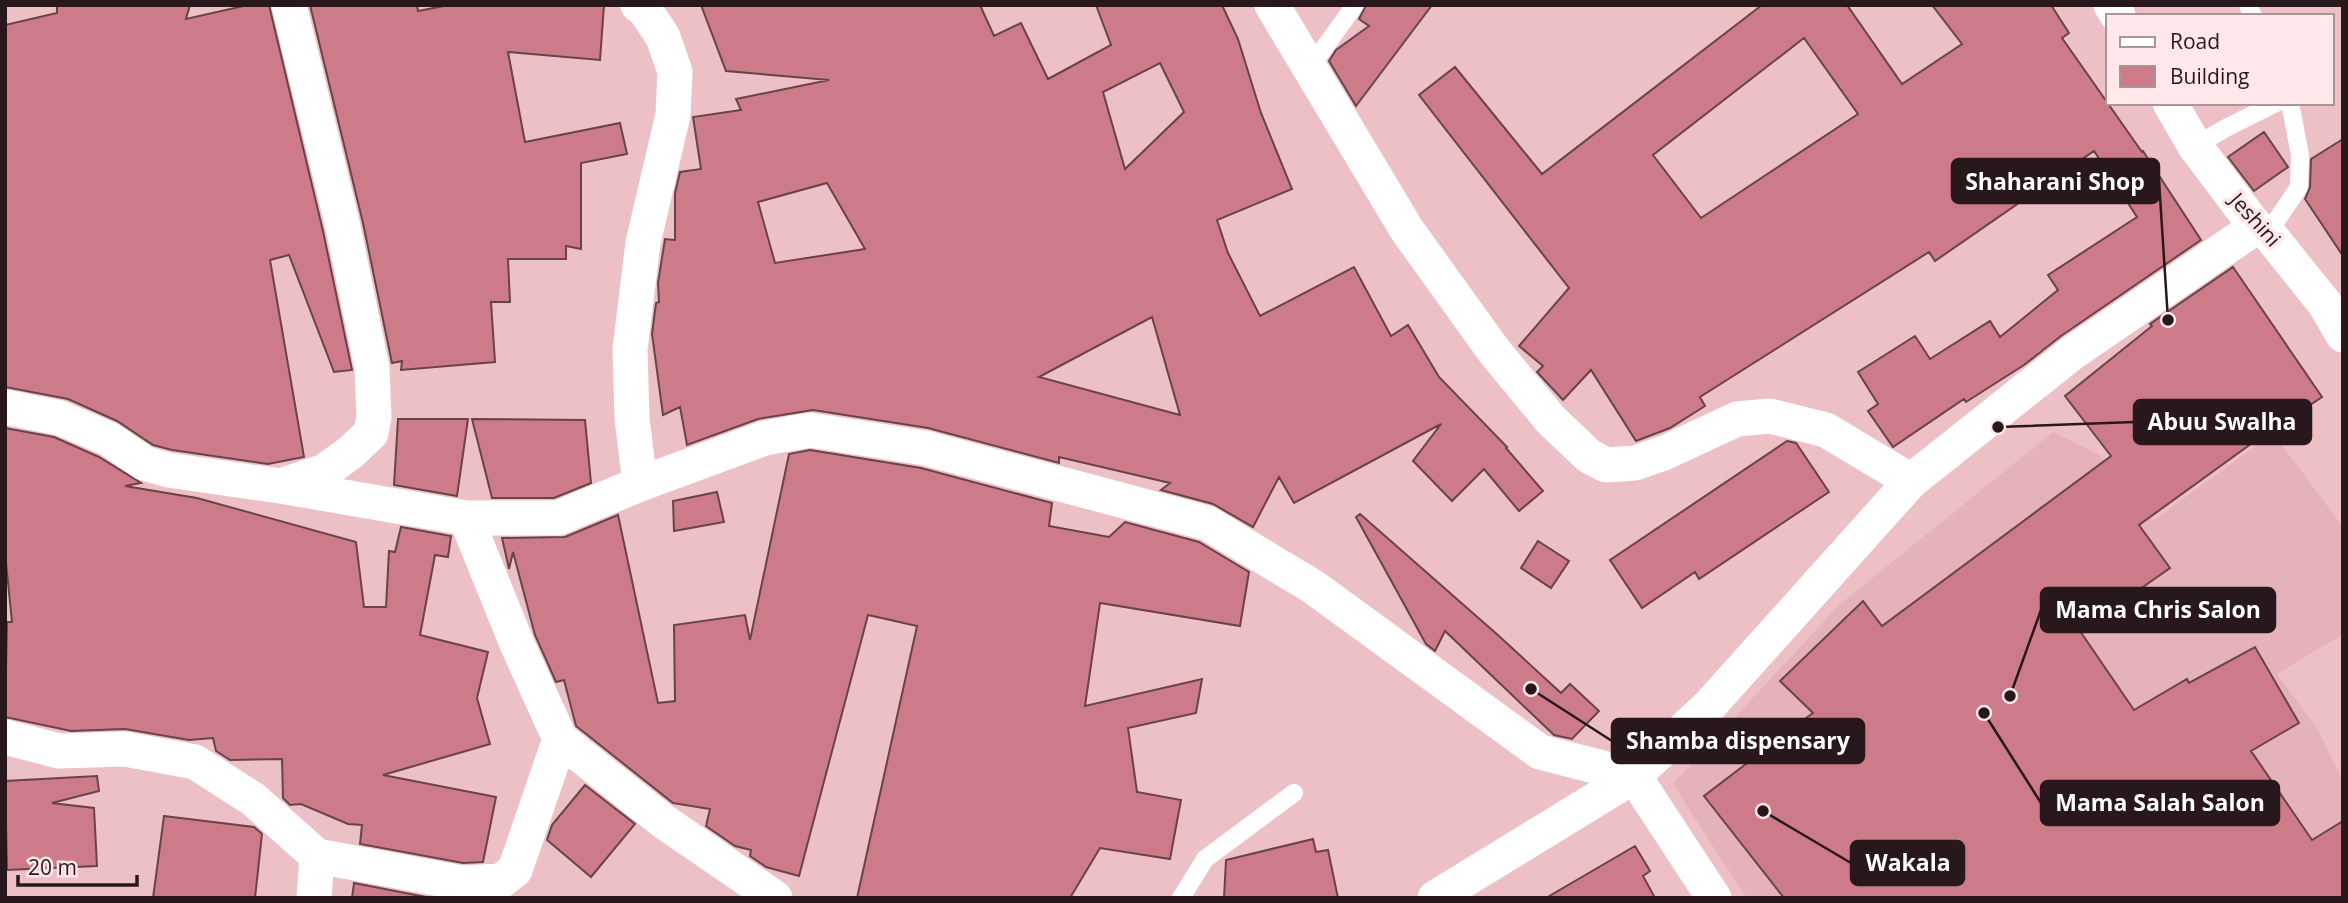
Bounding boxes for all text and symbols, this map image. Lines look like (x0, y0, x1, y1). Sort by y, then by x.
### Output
legend (2106, 14, 2334, 105)
text: Road (2170, 27, 2220, 55)
text: Building (2170, 62, 2249, 90)
callout: Shaharani Shop (1952, 159, 2159, 203)
text: Shaharani Shop (1965, 165, 2145, 197)
street label: Jeshini (2223, 185, 2287, 252)
callout: Abuu Swalha (2134, 400, 2311, 444)
text: Abuu Swalha (2148, 405, 2296, 437)
callout: Mama Chris Salon (2041, 588, 2275, 632)
text: Mama Chris Salon (2055, 593, 2261, 625)
callout: Shamba dispensary (1612, 719, 1864, 763)
text: Shamba dispensary (1626, 724, 1851, 756)
callout: Mama Salah Salon (2041, 781, 2279, 825)
text: Mama Salah Salon (2055, 786, 2265, 818)
callout: Wakala (1851, 841, 1964, 885)
scale bar (18, 844, 136, 888)
text: Wakala (1865, 846, 1951, 878)
text: 20 m (28, 853, 77, 881)

